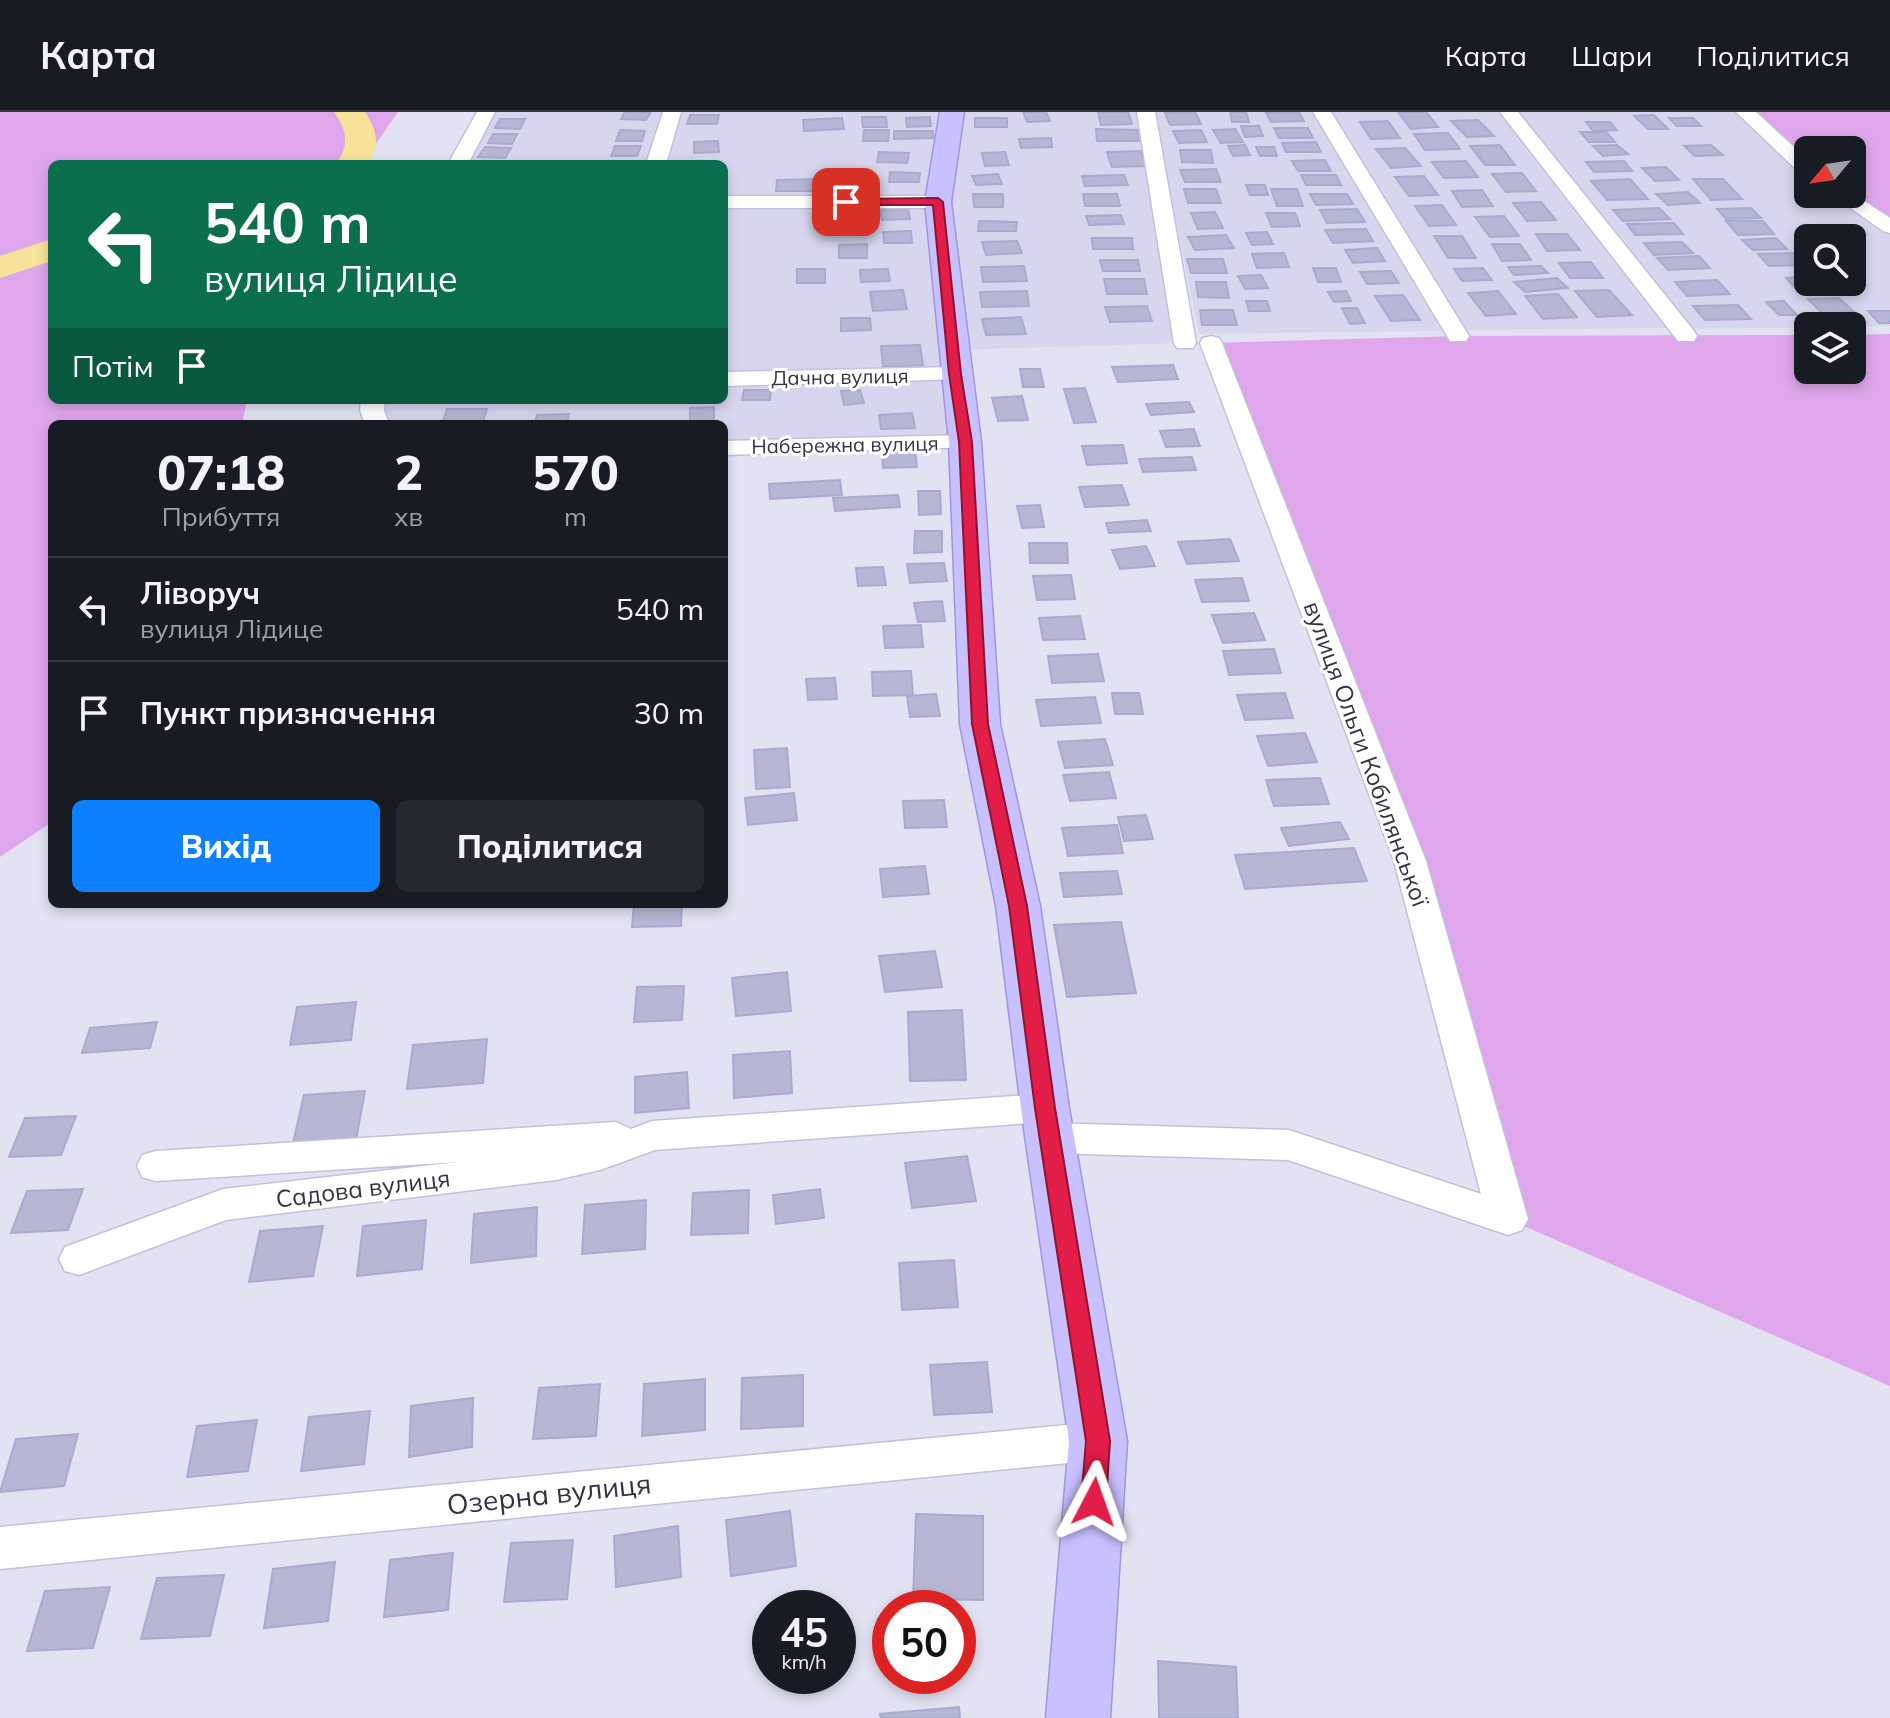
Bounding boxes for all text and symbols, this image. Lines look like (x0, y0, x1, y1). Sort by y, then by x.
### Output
text: Карта (40, 31, 157, 79)
text: Карта (1445, 38, 1527, 73)
text: Шари (1571, 38, 1652, 73)
text: Поділитися (1696, 38, 1850, 73)
north arrow (1794, 136, 1866, 208)
map controls (1794, 136, 1866, 384)
pin (812, 168, 880, 236)
icon: arrive (824, 180, 868, 224)
text: 540 m (204, 187, 371, 257)
icon: left (72, 192, 176, 296)
button: search (1794, 224, 1866, 296)
text: вулиця Лідице (204, 256, 458, 301)
button: layers (1794, 312, 1866, 384)
icon: arrive (170, 344, 214, 388)
text: Потім (72, 347, 154, 385)
street label: Дачна вулиця (771, 363, 909, 390)
street label: Набережна вулиця (751, 430, 939, 459)
text: 07:18 (157, 442, 285, 502)
text: 2 (394, 442, 423, 502)
text: 570 (532, 442, 619, 502)
text: Прибуття (162, 500, 280, 533)
text: хв (394, 500, 423, 533)
text: m (564, 500, 587, 533)
text: Ліворуч (140, 574, 260, 612)
icon: left (72, 587, 116, 631)
text: 540 m (616, 590, 704, 628)
street label: вулиця Ольги Кобилянської (1298, 597, 1437, 911)
text: вулиця Лідице (140, 612, 323, 645)
icon: arrive (72, 691, 116, 735)
text: Пункт призначення (140, 694, 436, 732)
text: 30 m (634, 694, 704, 732)
button: Вихід (72, 800, 380, 892)
button: Поділитися (396, 800, 704, 892)
street label: Садова вулиця (274, 1162, 452, 1214)
position arrow (1052, 1460, 1136, 1544)
street label: Озерна вулиця (445, 1465, 653, 1522)
speed limit sign: 50 (872, 1590, 976, 1694)
text: 45 (780, 1607, 828, 1657)
text: km/h (781, 1649, 827, 1674)

